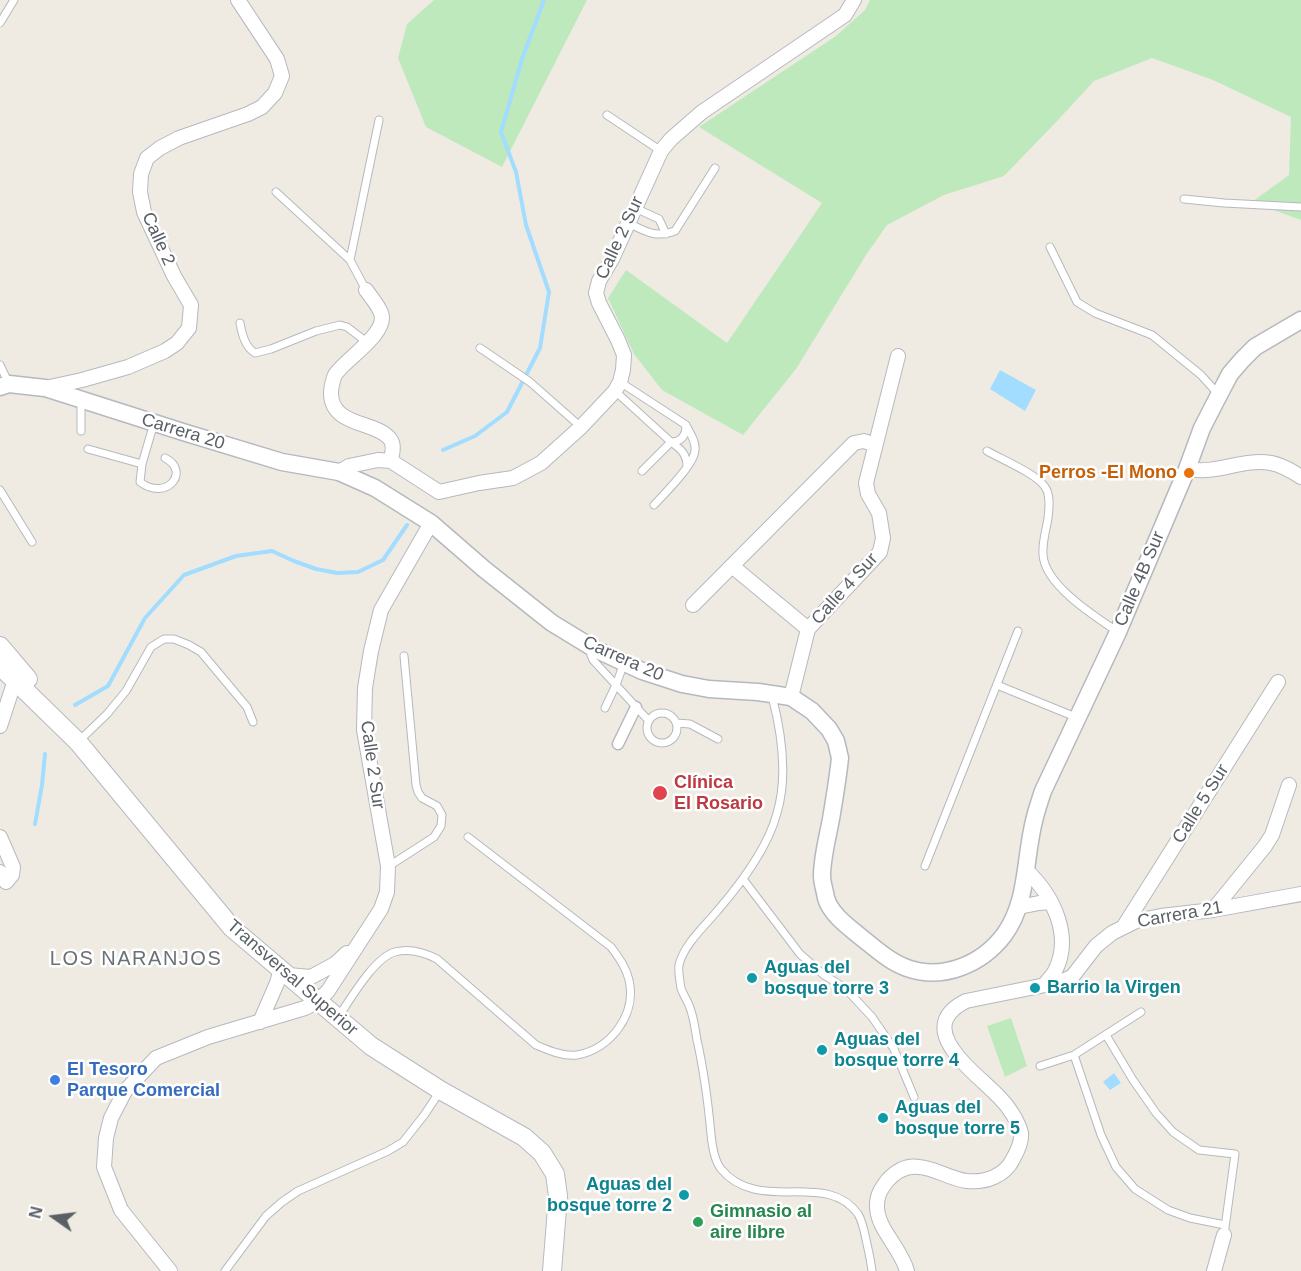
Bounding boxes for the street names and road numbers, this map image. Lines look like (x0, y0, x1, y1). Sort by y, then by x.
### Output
street label: Calle 2 Sur (591, 193, 649, 283)
street label: Calle 2 (137, 209, 179, 269)
street label: Carrera 20 (139, 409, 227, 455)
street label: Calle 4B Sur (1110, 528, 1170, 630)
street label: Calle 4 Sur (807, 549, 883, 629)
street label: Carrera 20 (579, 632, 667, 686)
street label: Calle 2 Sur (355, 719, 389, 811)
street label: Calle 5 Sur (1168, 761, 1234, 847)
street label: Carrera 21 (1136, 897, 1224, 933)
street label: Transversal Superior (222, 915, 362, 1041)

